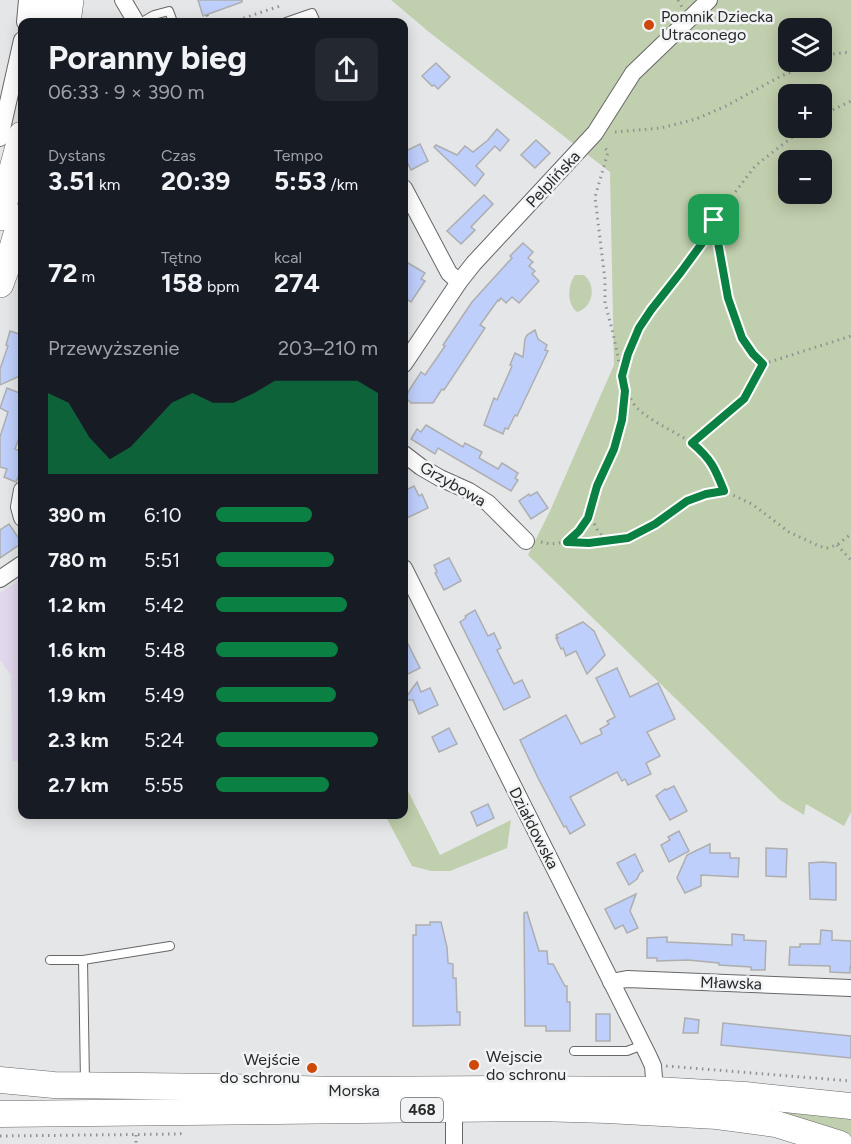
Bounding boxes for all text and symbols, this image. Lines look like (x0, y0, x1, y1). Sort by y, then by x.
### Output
place label: Pomnik Dziecka Utraconego (661, 7, 773, 44)
marker: Pomnik Dziecka Utraconego (642, 18, 656, 32)
map controls (778, 18, 832, 204)
button: layers (778, 18, 832, 72)
text: Poranny bieg (48, 38, 247, 77)
button: share (315, 38, 378, 101)
text: 06:33 · 9 × 390 m (48, 80, 205, 104)
button: + (778, 84, 832, 138)
text: Dystans (48, 146, 105, 165)
text: Czas (161, 146, 196, 165)
text: Tempo (274, 146, 323, 165)
street label: Pelplińska (522, 147, 584, 211)
button: − (778, 150, 832, 204)
text: 3.51 (48, 165, 95, 197)
text: 20:39 (161, 165, 230, 197)
text: 5:53 (274, 165, 327, 197)
text: km (95, 175, 120, 194)
text: /km (327, 175, 358, 194)
pin (688, 194, 739, 245)
icon: arrive (697, 203, 730, 236)
text: Tętno (161, 248, 202, 267)
text: kcal (274, 248, 302, 267)
text: 72 (48, 257, 78, 289)
text: m (78, 267, 95, 286)
text: 158 (161, 267, 203, 299)
text: 274 (274, 267, 320, 299)
text: bpm (203, 277, 239, 296)
text: Przewyższenie (48, 336, 180, 360)
text: 203–210 m (278, 336, 378, 360)
street label: Grzybowa (417, 458, 489, 510)
text: 390 m (48, 503, 106, 527)
text: 6:10 (144, 503, 181, 527)
text: 780 m (48, 548, 107, 572)
text: 5:51 (144, 548, 180, 572)
text: 1.2 km (48, 593, 106, 617)
text: 5:42 (144, 593, 184, 617)
text: 1.6 km (48, 638, 106, 662)
text: 5:48 (144, 638, 185, 662)
text: 1.9 km (48, 683, 106, 707)
text: 5:49 (144, 683, 184, 707)
text: 2.3 km (48, 728, 109, 752)
text: 5:24 (144, 728, 184, 752)
text: 2.7 km (48, 773, 109, 797)
text: 5:55 (144, 773, 184, 797)
street label: Działdowska (505, 784, 563, 872)
street label: Mławska (700, 972, 762, 994)
place label: Wejscie do schronu (486, 1047, 566, 1084)
place label: Wejście do schronu (220, 1050, 300, 1087)
marker: Wejscie do schronu (467, 1058, 481, 1072)
marker: Wejście do schronu (305, 1061, 319, 1075)
street label: Morska (328, 1081, 380, 1100)
road number: 468 (401, 1098, 443, 1122)

